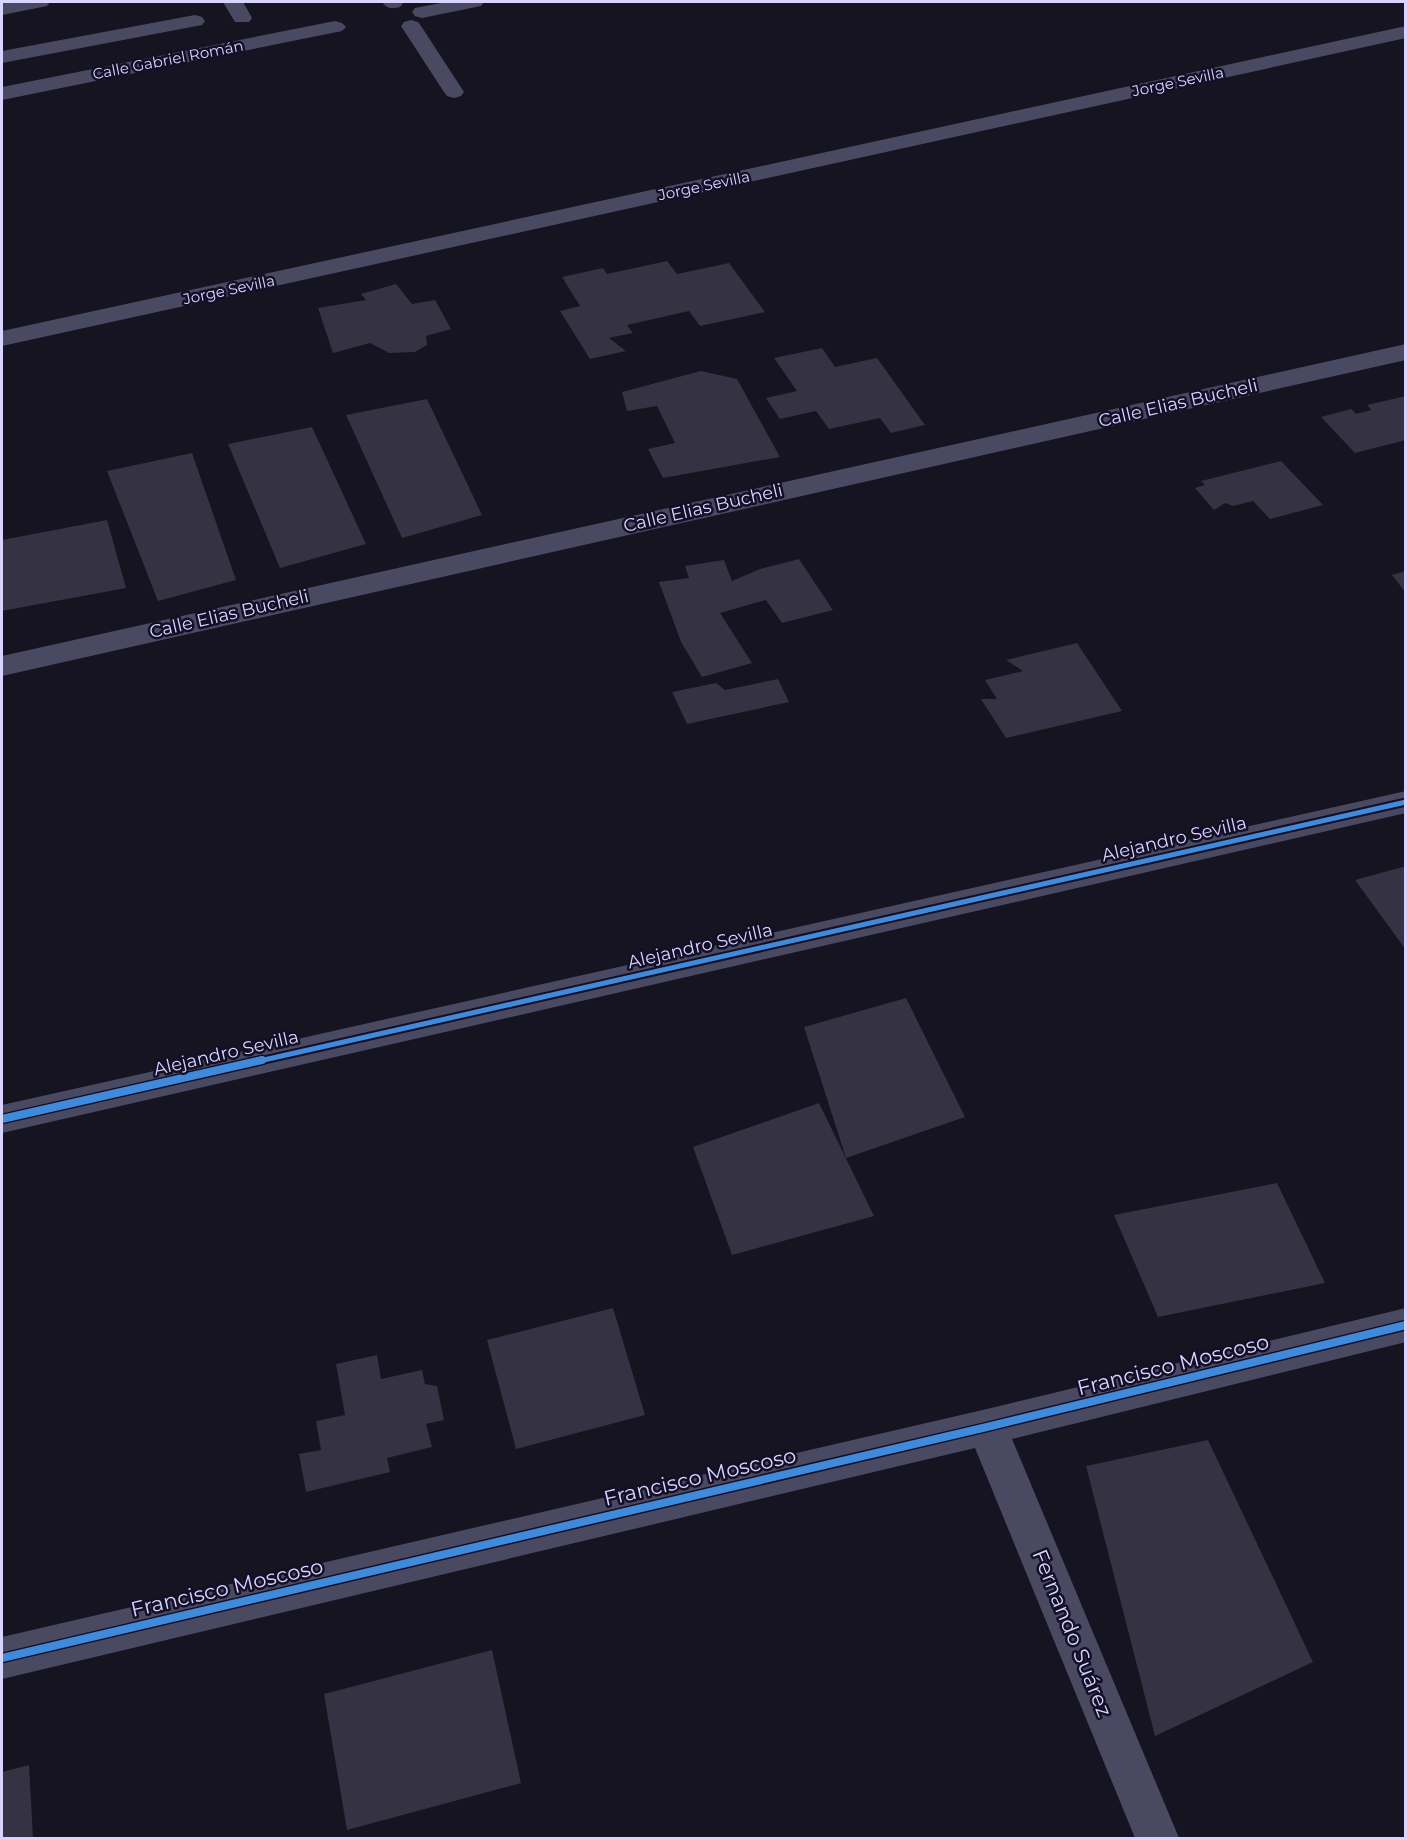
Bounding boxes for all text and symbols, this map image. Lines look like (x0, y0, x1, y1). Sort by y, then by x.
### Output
street label: Calle Gabriel Román (91, 36, 245, 83)
street label: Jorge Sevilla (1129, 63, 1225, 101)
street label: Jorge Sevilla (655, 167, 751, 205)
street label: Jorge Sevilla (180, 271, 276, 309)
street label: Calle Elias Bucheli (1096, 374, 1260, 432)
street label: Calle Elias Bucheli (621, 479, 785, 537)
street label: Calle Elias Bucheli (147, 585, 311, 643)
street label: Alejandro Sevilla (1099, 812, 1249, 866)
street label: Alejandro Sevilla (625, 919, 775, 973)
street label: Alejandro Sevilla (151, 1026, 301, 1080)
street label: Francisco Moscoso (1074, 1329, 1271, 1400)
street label: Francisco Moscoso (601, 1442, 799, 1511)
street label: Fernando Suárez (1027, 1545, 1117, 1720)
street label: Francisco Moscoso (128, 1553, 326, 1622)

